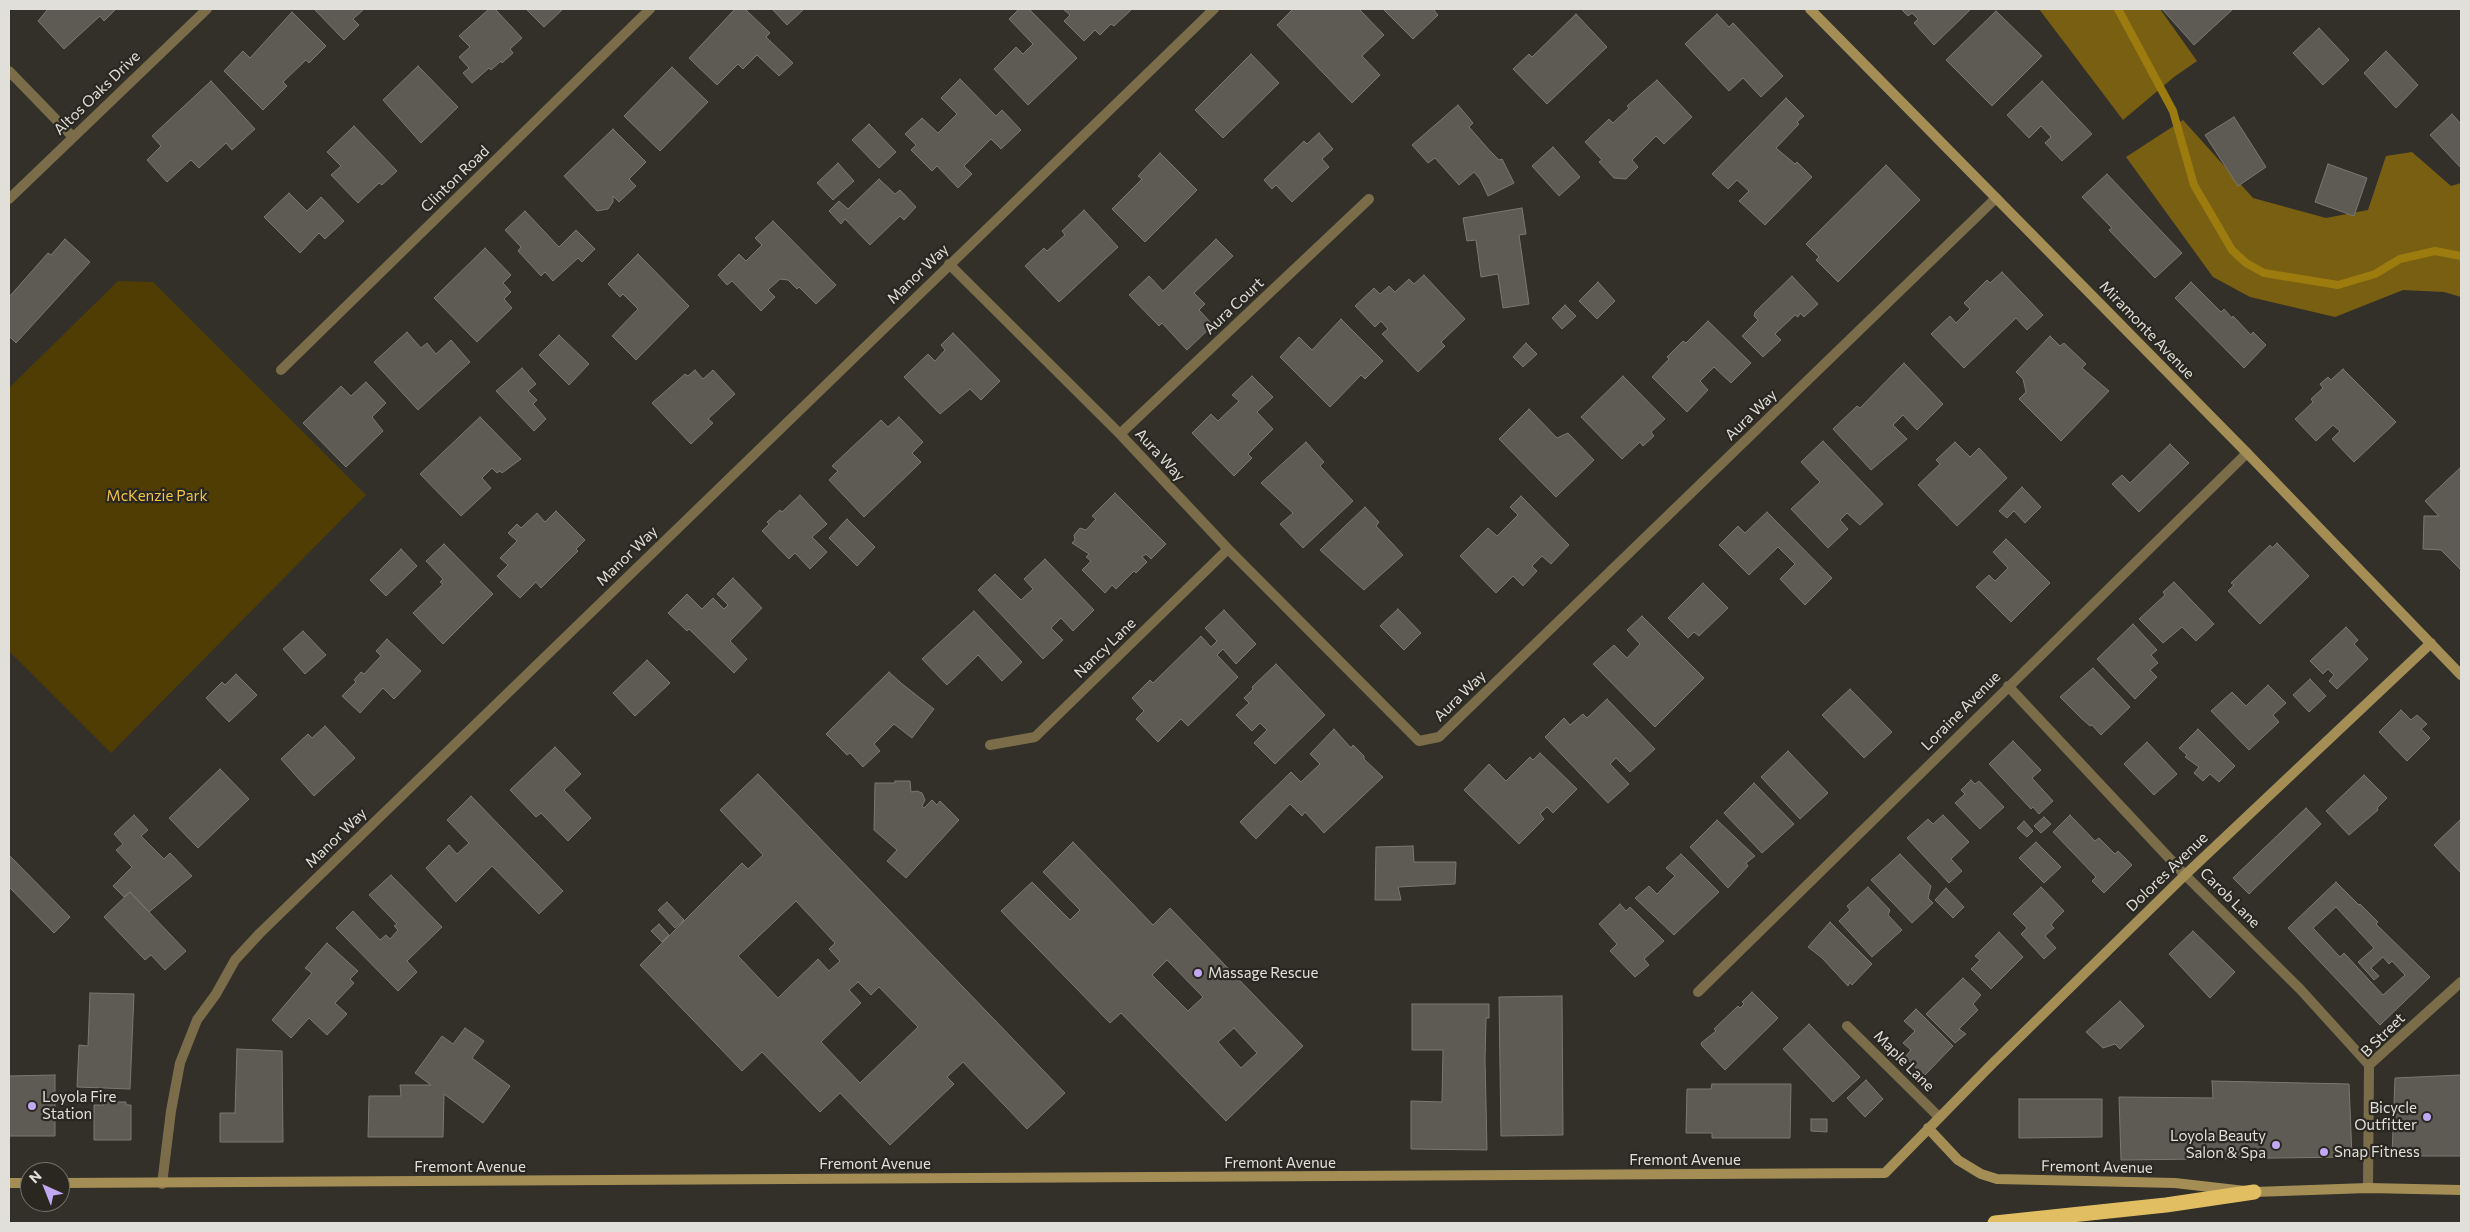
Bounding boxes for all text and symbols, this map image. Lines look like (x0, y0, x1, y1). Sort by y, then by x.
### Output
street label: Altos Oaks Drive (50, 47, 144, 139)
street label: Clinton Road (417, 142, 493, 216)
street label: Manor Way (884, 240, 952, 308)
street label: Aura Court (1200, 274, 1268, 338)
street label: Miramonte Avenue (2096, 277, 2198, 383)
street label: Aura Way (1721, 386, 1781, 444)
street label: Aura Way (1131, 425, 1189, 485)
park label: McKenzie Park (106, 487, 208, 505)
street label: Manor Way (593, 522, 661, 590)
street label: Nancy Lane (1070, 614, 1140, 682)
street label: Aura Way (1430, 667, 1490, 725)
street label: Loraine Avenue (1918, 668, 2004, 754)
street label: Manor Way (302, 804, 370, 872)
street label: Dolores Avenue (2123, 829, 2211, 915)
street label: Carob Lane (2196, 864, 2264, 932)
place label: Massage Rescue (1208, 964, 1318, 982)
marker: Massage Rescue (1192, 967, 1204, 979)
street label: B Street (2357, 1009, 2409, 1061)
street label: Maple Lane (1870, 1027, 1938, 1095)
place label: Loyola Fire Station (42, 1088, 116, 1123)
place label: Bicycle Outfitter (2354, 1099, 2417, 1134)
marker: Loyola Fire Station (26, 1100, 38, 1112)
marker: Bicycle Outfitter (2421, 1111, 2433, 1123)
place label: Loyola Beauty Salon & Spa (2170, 1127, 2266, 1162)
marker: Loyola Beauty Salon & Spa (2270, 1139, 2282, 1151)
place label: Snap Fitness (2334, 1143, 2420, 1161)
marker: Snap Fitness (2318, 1146, 2330, 1158)
street label: Fremont Avenue (1629, 1151, 1741, 1169)
street label: Fremont Avenue (1224, 1154, 1336, 1172)
street label: Fremont Avenue (819, 1155, 931, 1173)
street label: Fremont Avenue (2041, 1157, 2153, 1177)
street label: Fremont Avenue (414, 1158, 526, 1176)
north arrow (20, 1162, 70, 1212)
text: N (25, 1167, 45, 1186)

